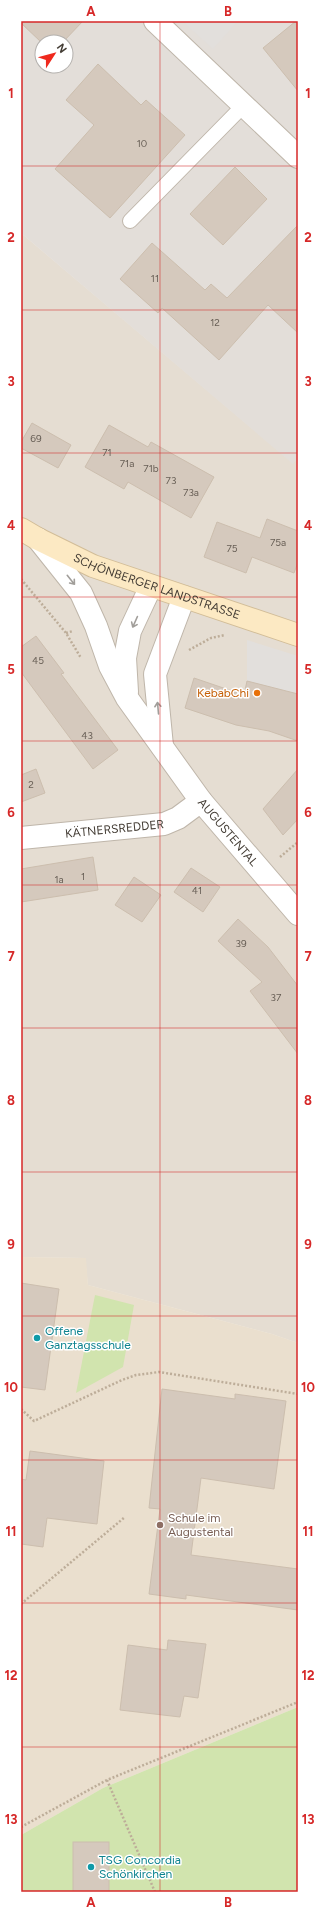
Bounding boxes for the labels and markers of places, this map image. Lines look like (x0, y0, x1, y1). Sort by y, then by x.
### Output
place label: KebabChi (197, 686, 249, 700)
marker: KebabChi (252, 688, 262, 698)
place label: Offene Ganztagsschule (45, 1324, 131, 1352)
marker: Offene Ganztagsschule (32, 1333, 42, 1343)
place label: Schule im Augustental (168, 1511, 233, 1539)
marker: Schule im Augustental (155, 1520, 165, 1530)
place label: TSG Concordia Schönkirchen (99, 1853, 181, 1881)
marker: TSG Concordia Schönkirchen (86, 1862, 96, 1872)

